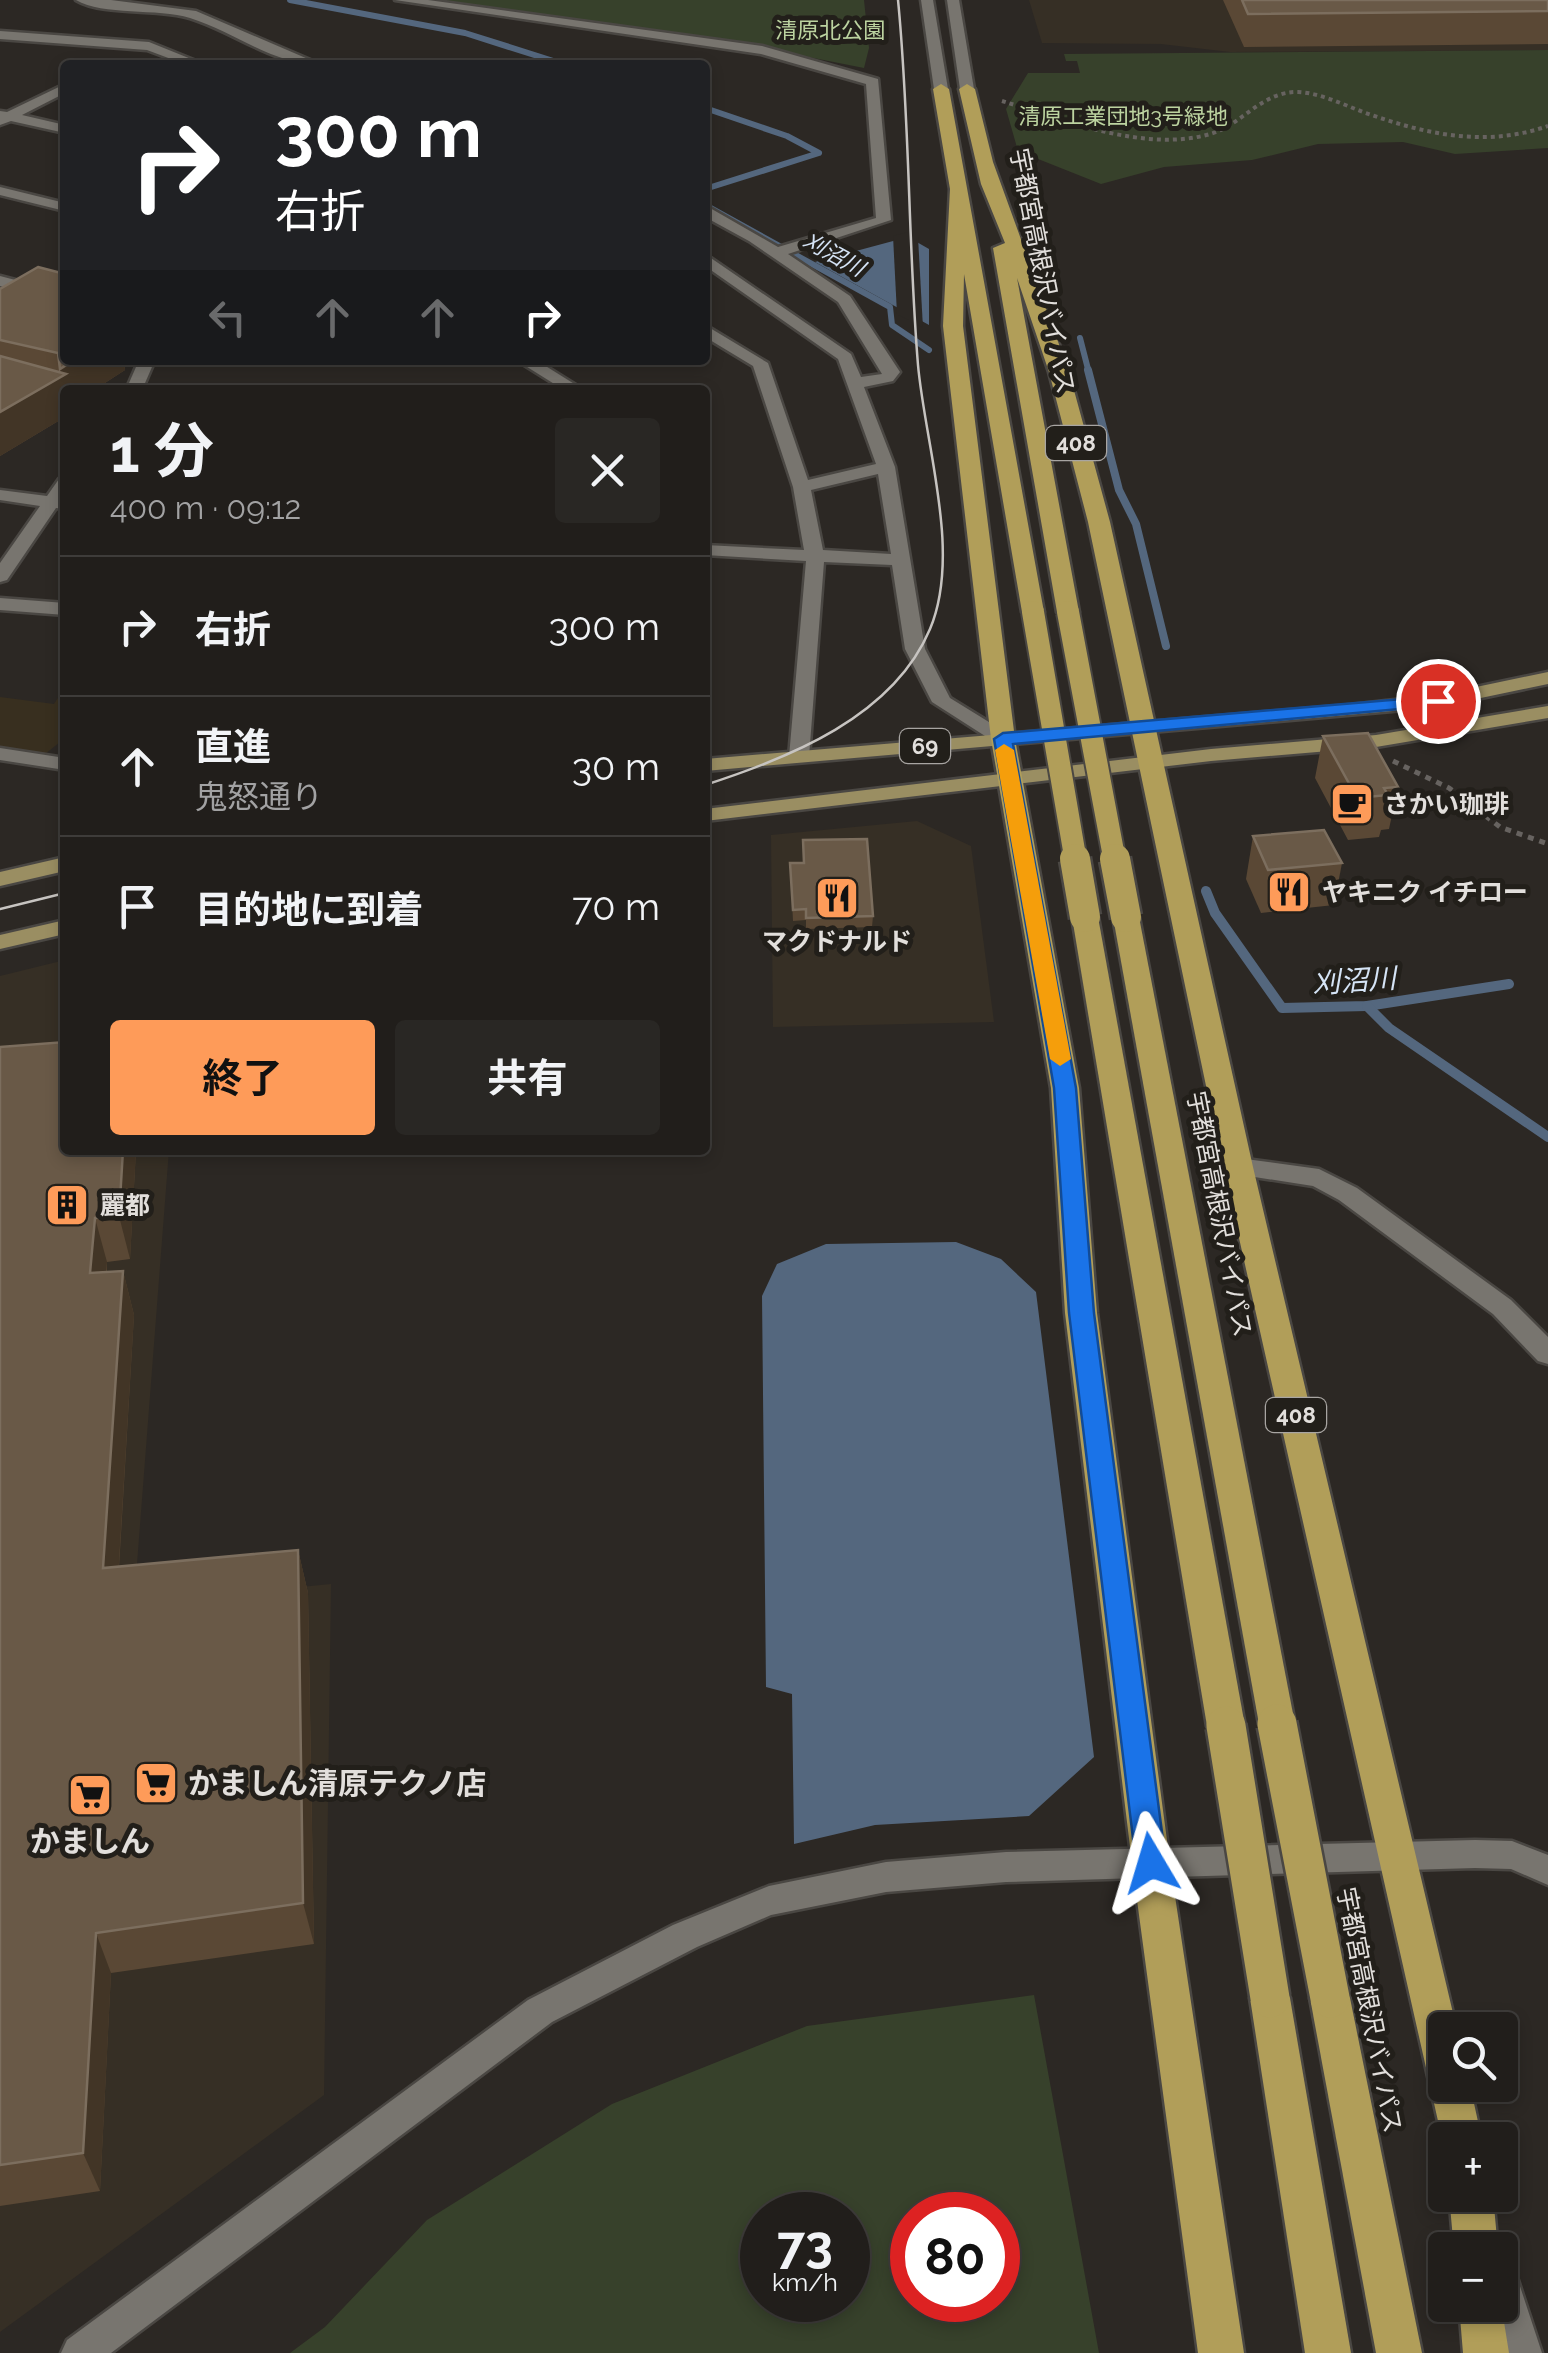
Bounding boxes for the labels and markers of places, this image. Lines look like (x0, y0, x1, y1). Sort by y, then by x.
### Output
pin (1396, 659, 1481, 744)
cafe icon: さかい珈琲 (1329, 781, 1375, 827)
place label: さかい珈琲 (1384, 789, 1509, 819)
restaurant icon: ヤキニク イチロー (1266, 869, 1312, 915)
restaurant icon: マクドナルド (814, 875, 860, 921)
place label: ヤキニク イチロー (1322, 877, 1528, 907)
place label: マクドナルド (762, 926, 912, 956)
building icon: 麗都 (44, 1182, 90, 1228)
place label: 麗都 (100, 1190, 150, 1220)
supermarket icon: かましん清原テクノ店 (133, 1760, 179, 1806)
place label: かましん清原テクノ店 (188, 1766, 486, 1801)
supermarket icon: かましん (67, 1772, 113, 1818)
place label: かましん (30, 1824, 150, 1859)

